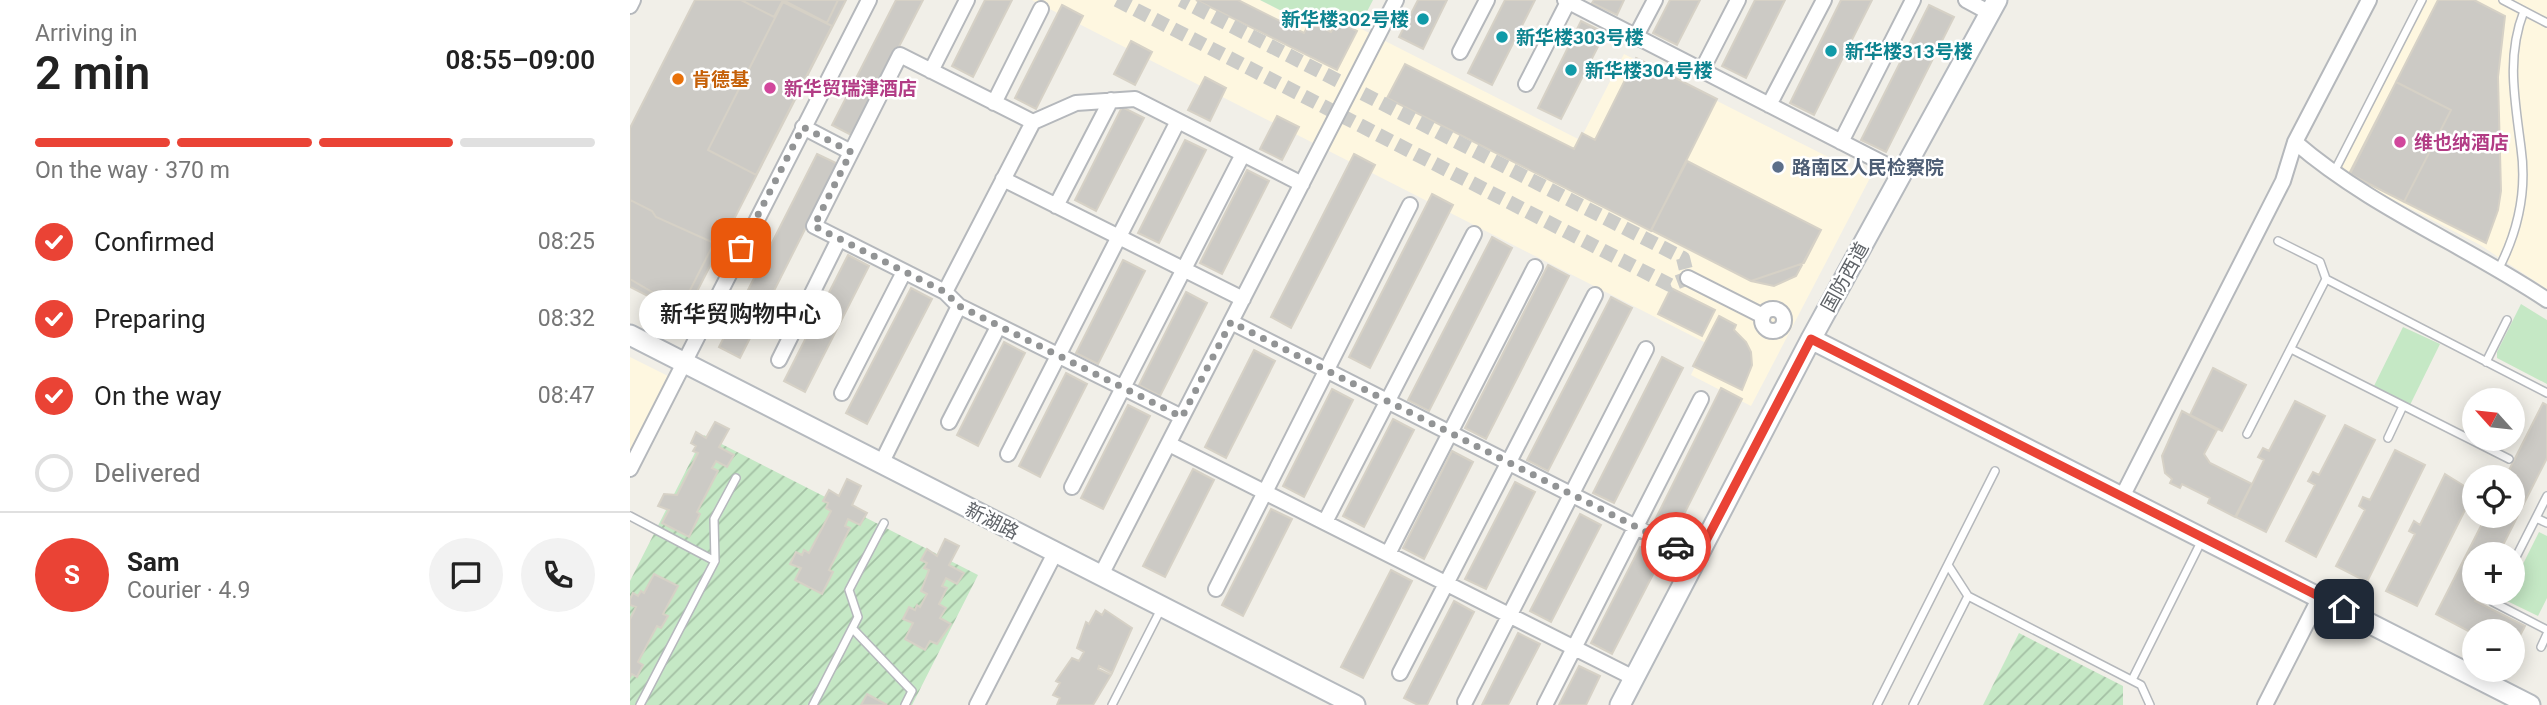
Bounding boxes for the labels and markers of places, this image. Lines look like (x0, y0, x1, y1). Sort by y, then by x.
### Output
place label: 新华楼302号楼 (1281, 8, 1409, 31)
marker: 新华楼302号楼 (1415, 11, 1431, 27)
place label: 新华楼303号楼 (1516, 26, 1644, 49)
marker: 新华楼303号楼 (1494, 29, 1510, 45)
place label: 新华楼313号楼 (1845, 40, 1973, 63)
marker: 新华楼313号楼 (1823, 43, 1839, 59)
place label: 新华楼304号楼 (1585, 59, 1713, 82)
marker: 新华楼304号楼 (1563, 62, 1579, 78)
place label: 肯德基 (692, 68, 750, 91)
marker: 肯德基 (670, 71, 686, 87)
place label: 新华贸瑞津酒店 (784, 77, 917, 100)
marker: 新华贸瑞津酒店 (762, 80, 778, 96)
place label: 维也纳酒店 (2414, 131, 2509, 154)
marker: 维也纳酒店 (2392, 134, 2408, 150)
place label: 路南区人民检察院 (1792, 156, 1944, 179)
marker: 路南区人民检察院 (1770, 159, 1786, 175)
pin (711, 218, 771, 278)
callout: 新华贸购物中心 (640, 290, 842, 339)
pin (2314, 579, 2374, 639)

